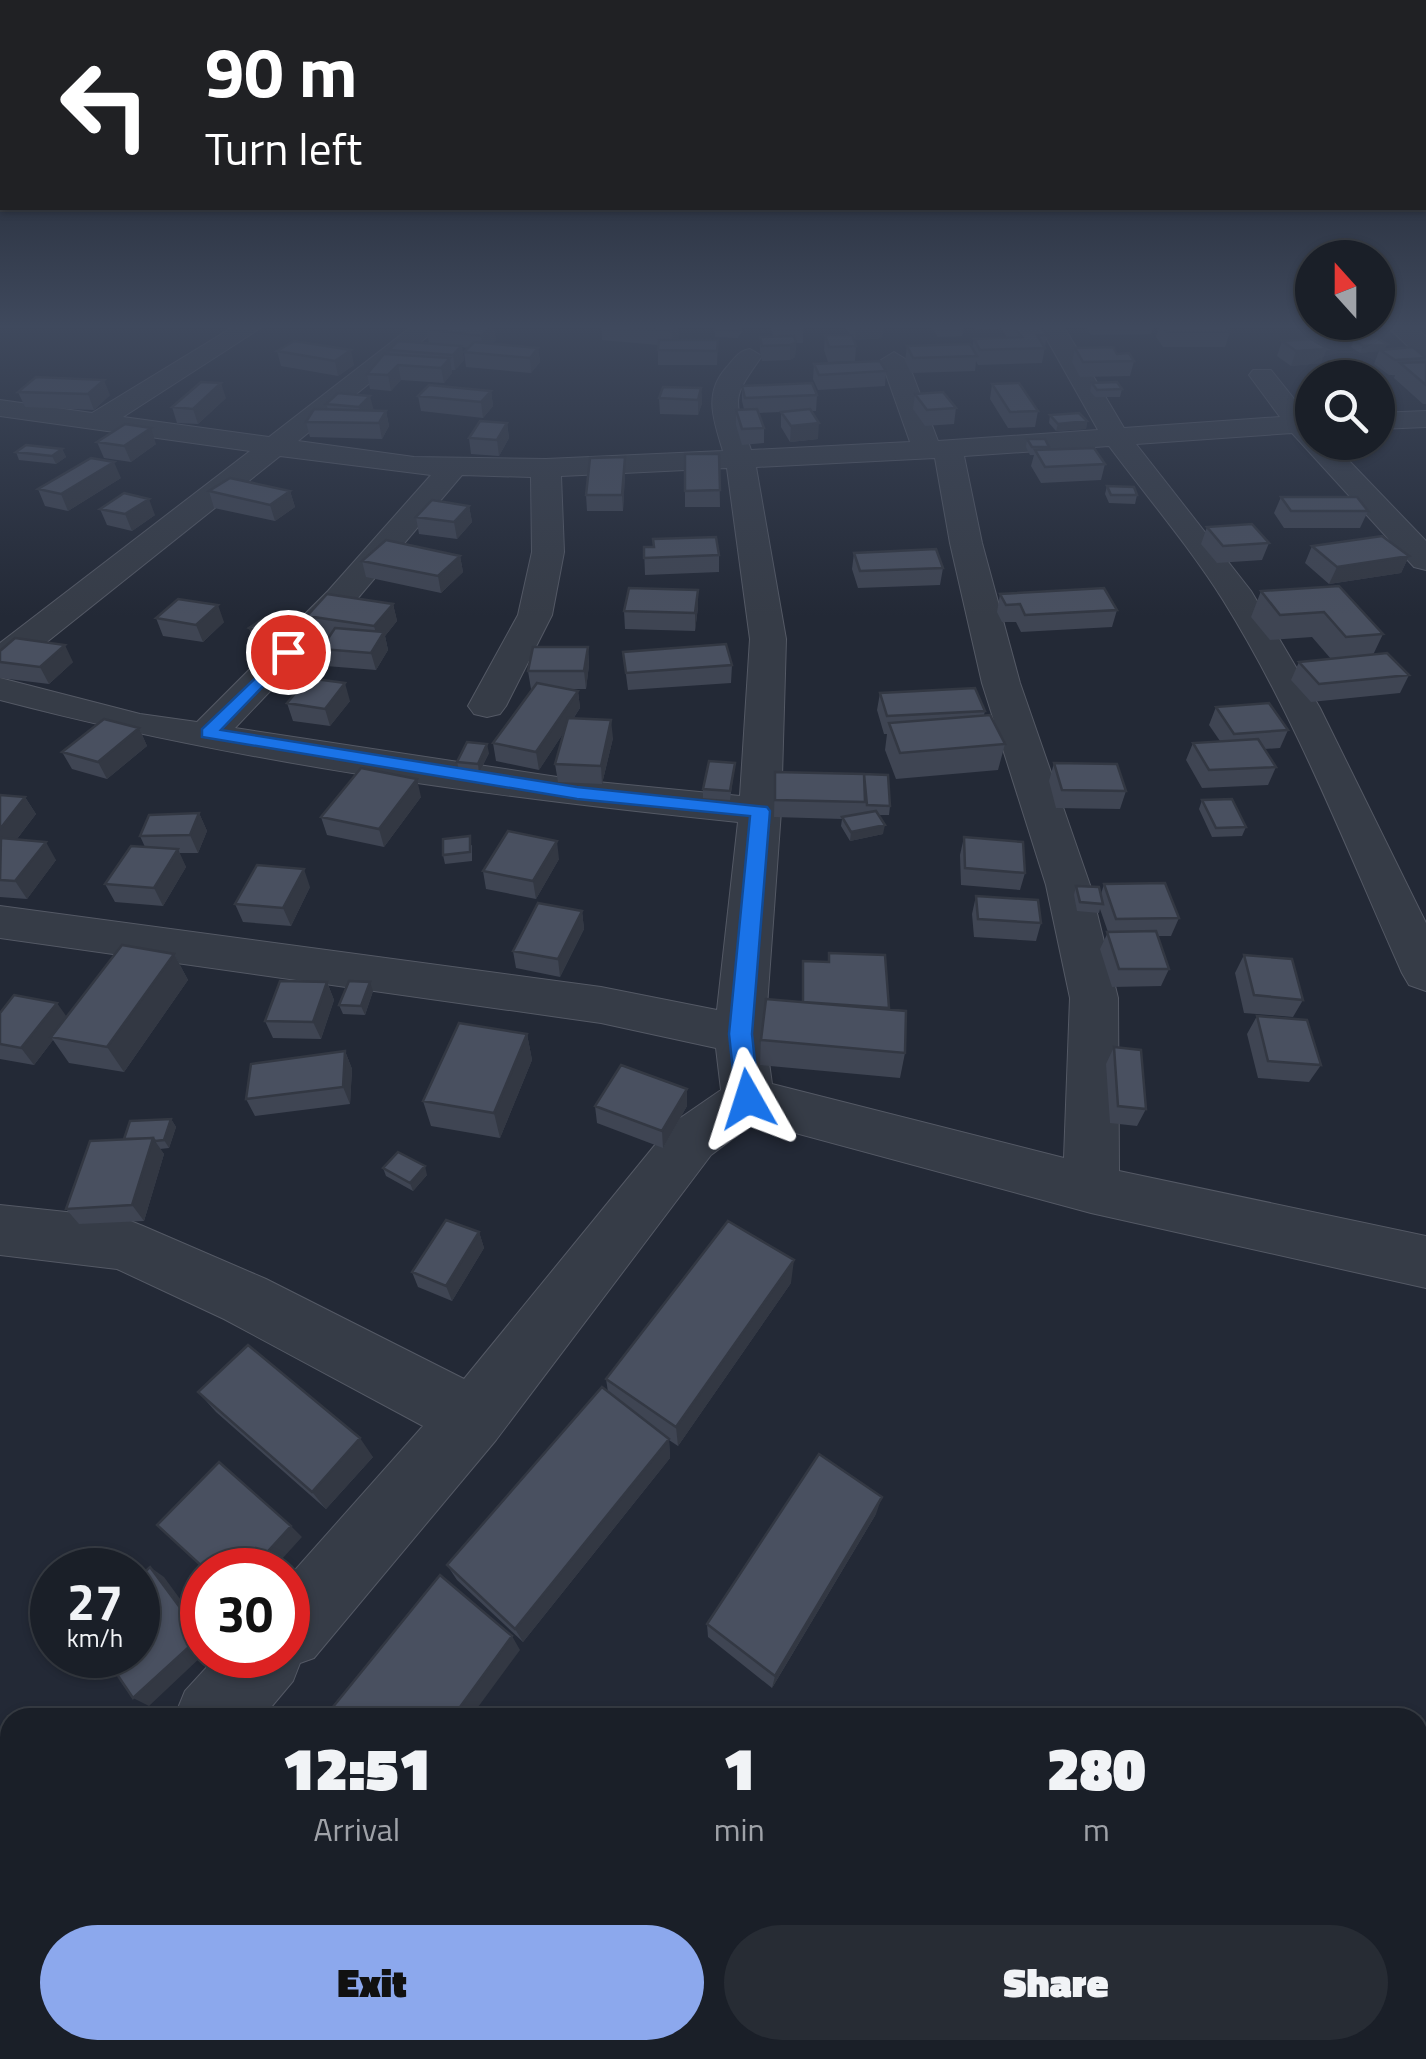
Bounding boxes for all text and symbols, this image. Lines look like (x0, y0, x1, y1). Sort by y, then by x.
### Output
text: 90 m (205, 18, 358, 124)
icon: left (40, 40, 170, 170)
text: Turn left (205, 114, 362, 182)
north arrow (1295, 240, 1395, 340)
map controls (1295, 240, 1395, 460)
button: search (1295, 360, 1395, 460)
pin (246, 610, 331, 695)
icon: arrive (261, 625, 316, 680)
position arrow (696, 1047, 800, 1151)
speed limit sign: 30 (180, 1548, 310, 1678)
text: 27 (67, 1563, 123, 1639)
text: km/h (67, 1619, 123, 1657)
text: 12:51 (282, 1722, 431, 1813)
text: 1 (723, 1722, 756, 1813)
text: 280 (1047, 1722, 1146, 1813)
text: Arrival (313, 1805, 400, 1853)
text: min (714, 1805, 765, 1853)
text: m (1083, 1805, 1110, 1853)
button: Exit (40, 1925, 704, 2040)
button: Share (724, 1925, 1388, 2040)

